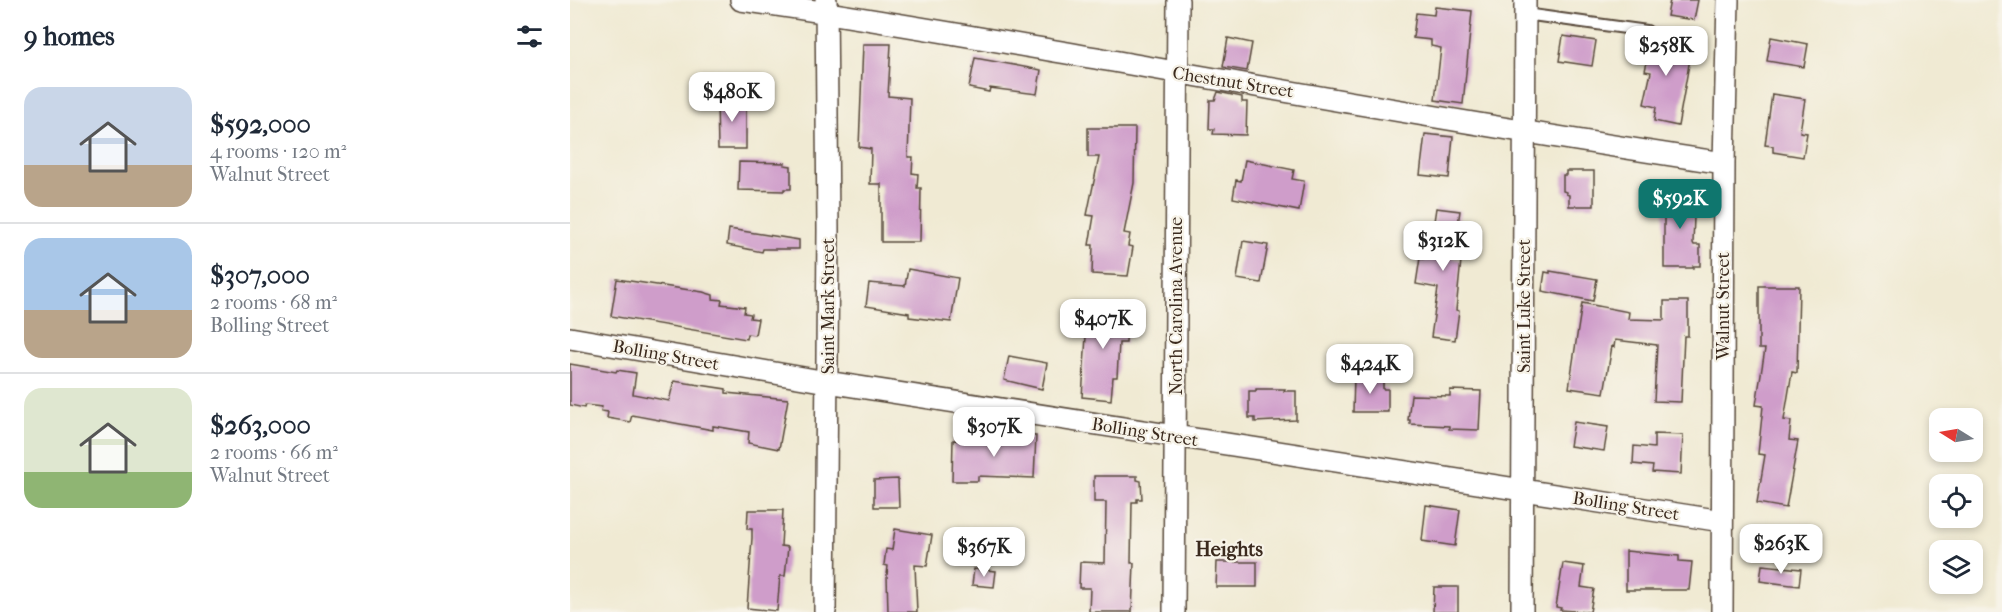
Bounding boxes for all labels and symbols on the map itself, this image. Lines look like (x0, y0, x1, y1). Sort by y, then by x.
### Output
pin: $258K (1624, 26, 1708, 77)
street label: Chestnut Street (1171, 63, 1296, 103)
pin: $480K (690, 72, 774, 123)
pin: $592K (1638, 179, 1722, 230)
street label: North Carolina Avenue (1166, 217, 1187, 395)
pin: $312K (1401, 221, 1485, 272)
street label: Saint Mark Street (818, 237, 839, 374)
street label: Saint Luke Street (1514, 239, 1535, 373)
street label: Walnut Street (1713, 251, 1734, 361)
pin: $407K (1061, 299, 1145, 350)
street label: Bolling Street (611, 336, 721, 375)
pin: $424K (1328, 344, 1412, 395)
pin: $307K (952, 407, 1036, 458)
north arrow (1929, 408, 1983, 462)
street label: Bolling Street (1090, 414, 1200, 451)
street label: Bolling Street (1571, 488, 1681, 525)
pin: $263K (1739, 524, 1823, 575)
pin: $367K (942, 527, 1026, 578)
district label: Heights (1195, 538, 1263, 561)

